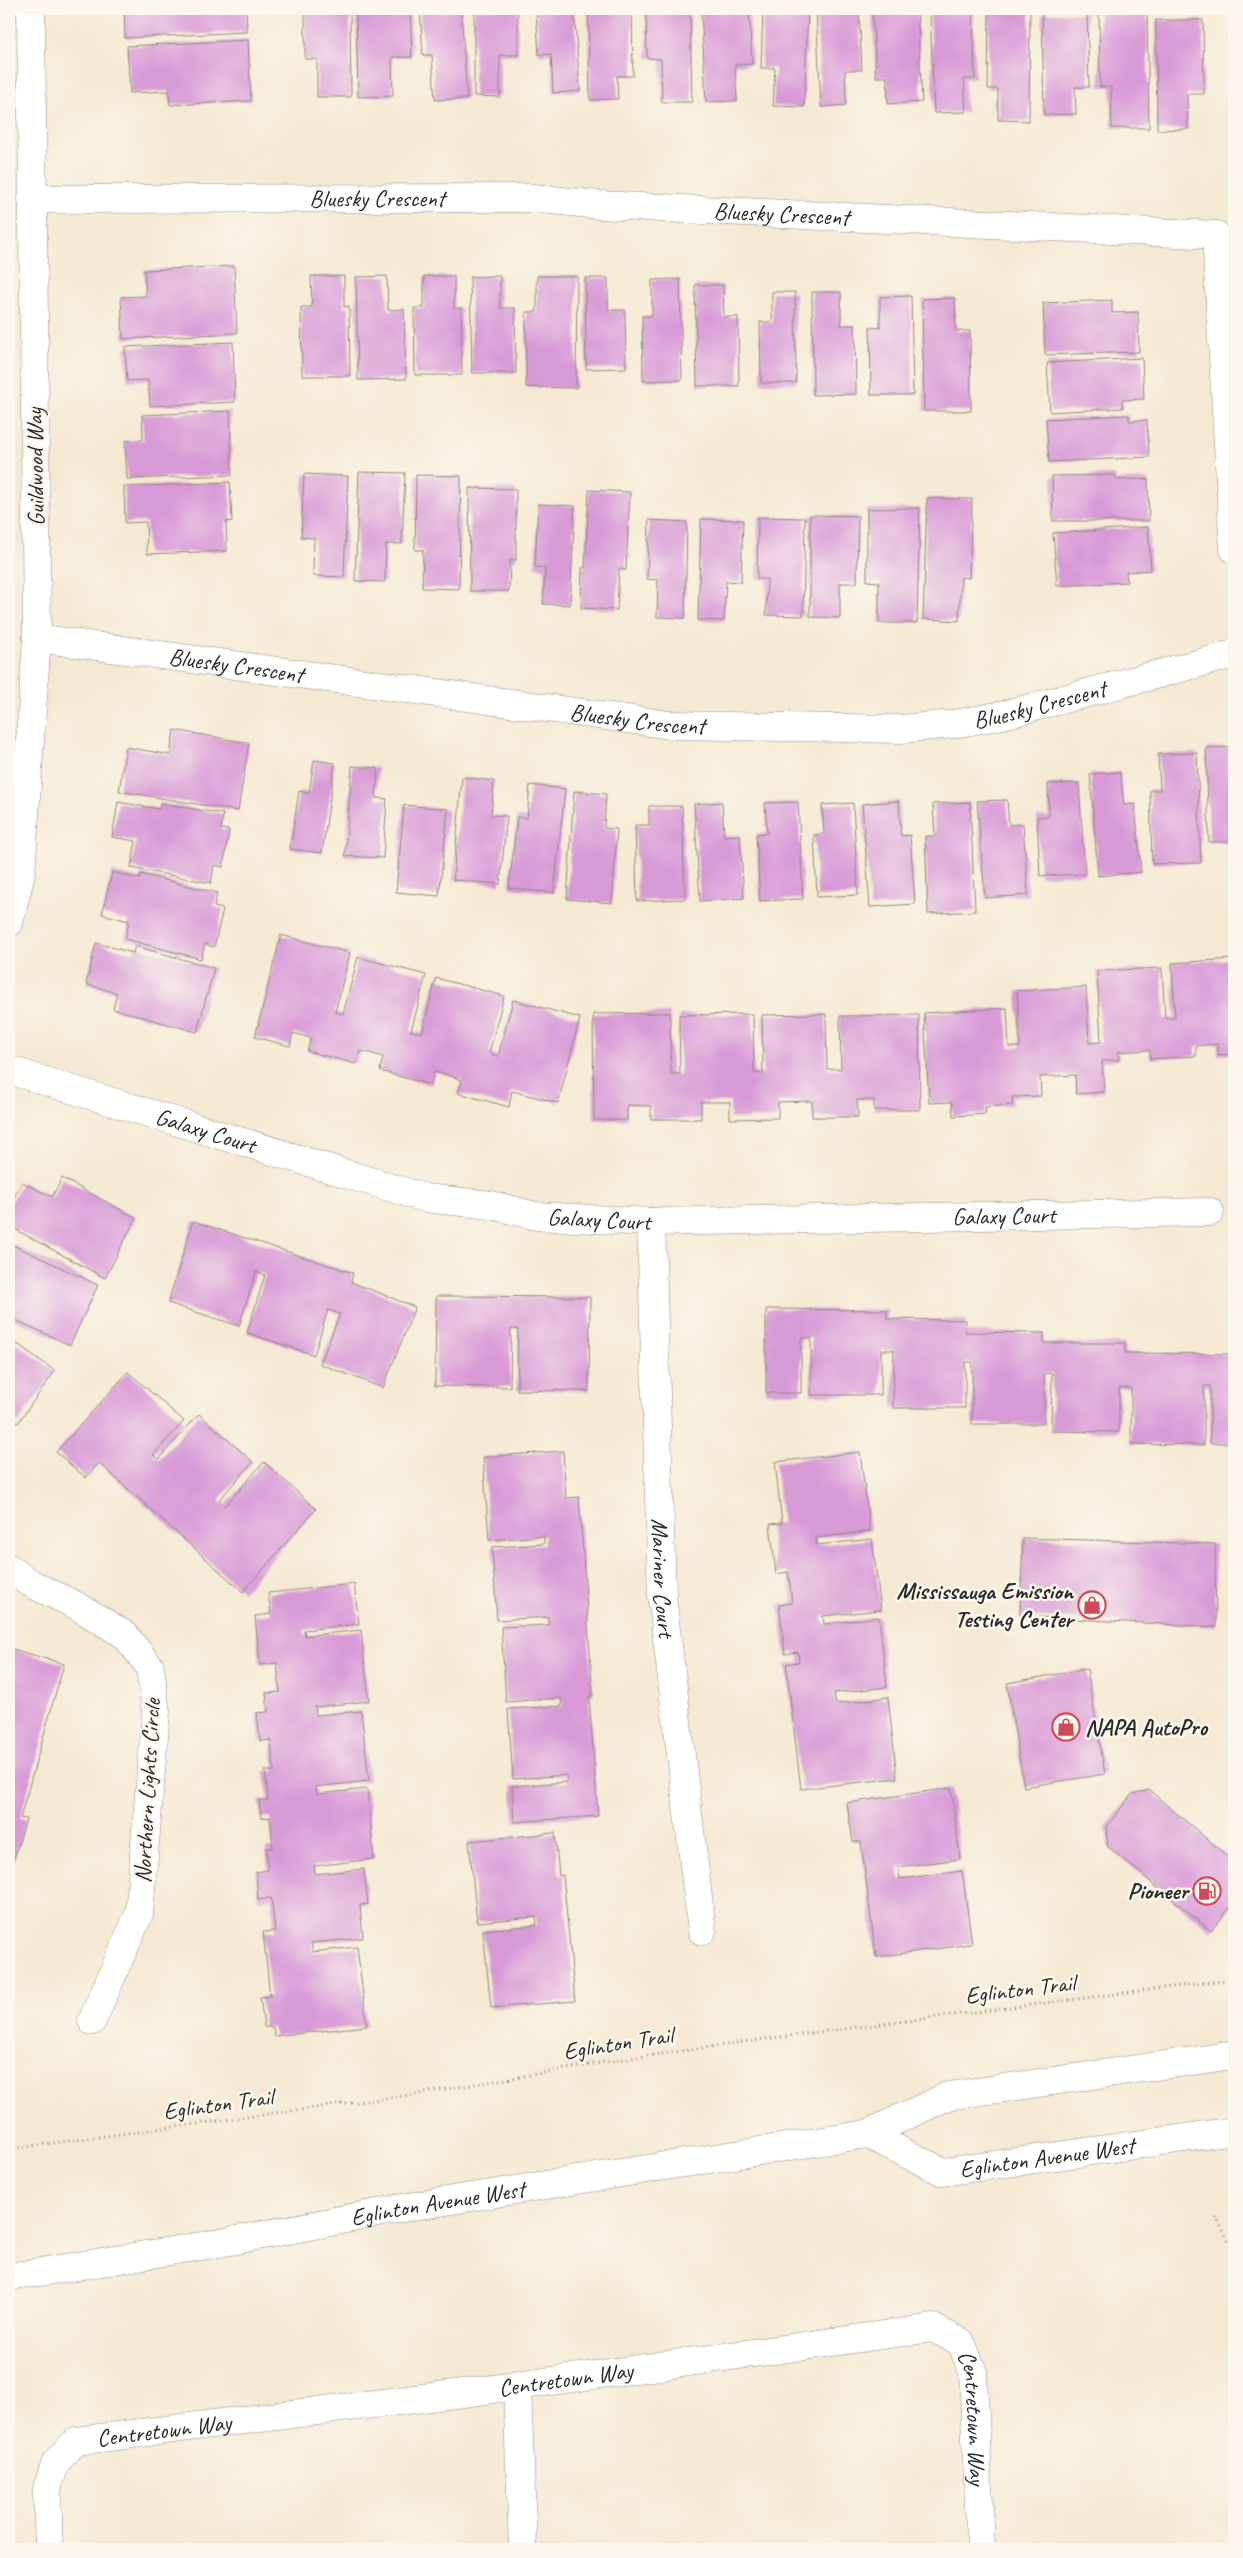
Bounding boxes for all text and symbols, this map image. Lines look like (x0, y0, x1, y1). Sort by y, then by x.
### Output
street label: Bluesky Crescent (309, 183, 448, 213)
street label: Bluesky Crescent (713, 196, 853, 232)
street label: Guildwood Way (19, 406, 51, 526)
street label: Bluesky Crescent (167, 641, 308, 690)
street label: Bluesky Crescent (971, 673, 1112, 735)
street label: Bluesky Crescent (568, 696, 708, 741)
street label: Galaxy Court (152, 1101, 262, 1161)
street label: Galaxy Court (952, 1200, 1058, 1232)
street label: Galaxy Court (547, 1202, 653, 1237)
street label: Mariner Court (645, 1518, 682, 1641)
place label: Mississauga Emission Testing Center (897, 1576, 1075, 1634)
shop icon: Mississauga Emission Testing Center (1077, 1590, 1107, 1620)
street label: Northern Lights Circle (127, 1696, 167, 1884)
shop icon: NAPA AutoPro (1051, 1712, 1081, 1742)
place label: NAPA AutoPro (1085, 1712, 1209, 1742)
place label: Pioneer (1127, 1876, 1190, 1906)
fuel station icon: Pioneer (1192, 1876, 1222, 1906)
street label: Eglinton Trail (963, 1967, 1081, 2011)
street label: Eglinton Trail (561, 2019, 679, 2066)
street label: Eglinton Trail (161, 2081, 279, 2127)
street label: Eglinton Avenue West (958, 2130, 1139, 2184)
street label: Eglinton Avenue West (348, 2173, 530, 2233)
street label: Centretown Way (951, 2346, 993, 2487)
street label: Centretown Way (497, 2355, 636, 2403)
street label: Centretown Way (95, 2407, 235, 2453)

